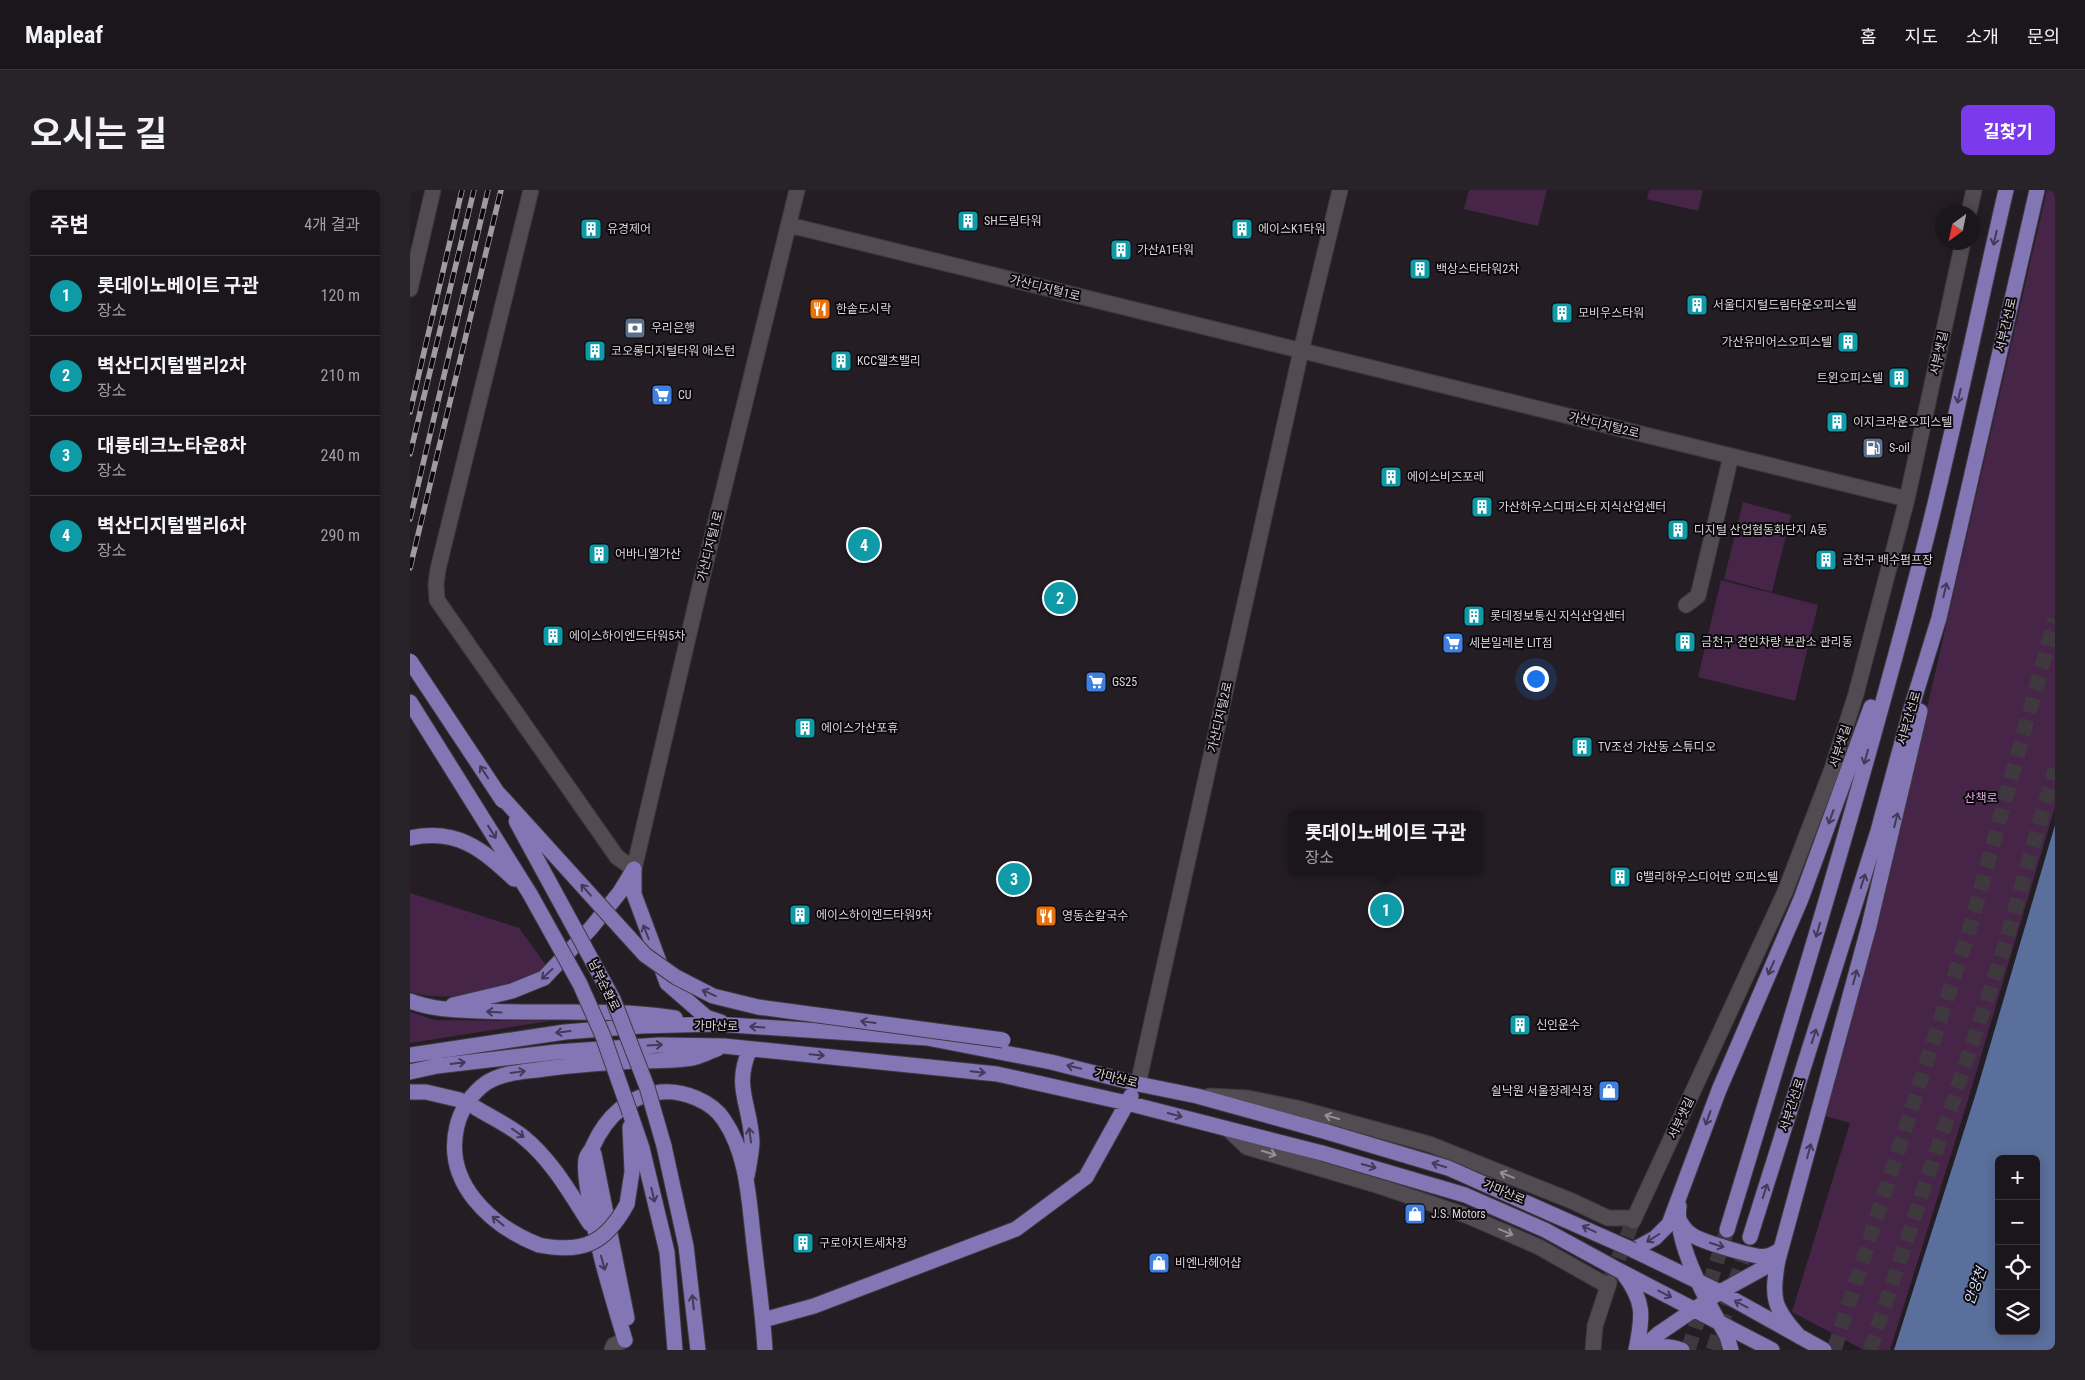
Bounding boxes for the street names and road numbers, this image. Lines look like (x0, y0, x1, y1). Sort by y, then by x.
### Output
street label: 가산디지털1로 (1008, 272, 1082, 304)
street label: 서부간선로 (1993, 297, 2019, 353)
street label: 서부샛길 (1928, 330, 1950, 376)
street label: 가산디지털2로 (1567, 409, 1641, 441)
street label: 가산디지털1로 (694, 509, 726, 583)
street label: 가산디지털2로 (1205, 680, 1235, 754)
street label: 서부간선로 (1895, 690, 1923, 746)
street label: 서부샛길 (1827, 723, 1853, 769)
street label: 남부순환로 (586, 957, 622, 1013)
street label: 가마산로 (694, 1019, 738, 1033)
street label: 가마산로 (1093, 1066, 1139, 1090)
street label: 서부간선로 (1777, 1077, 1807, 1133)
street label: 서부샛길 (1665, 1095, 1697, 1141)
street label: 가마산로 (1481, 1177, 1527, 1207)

